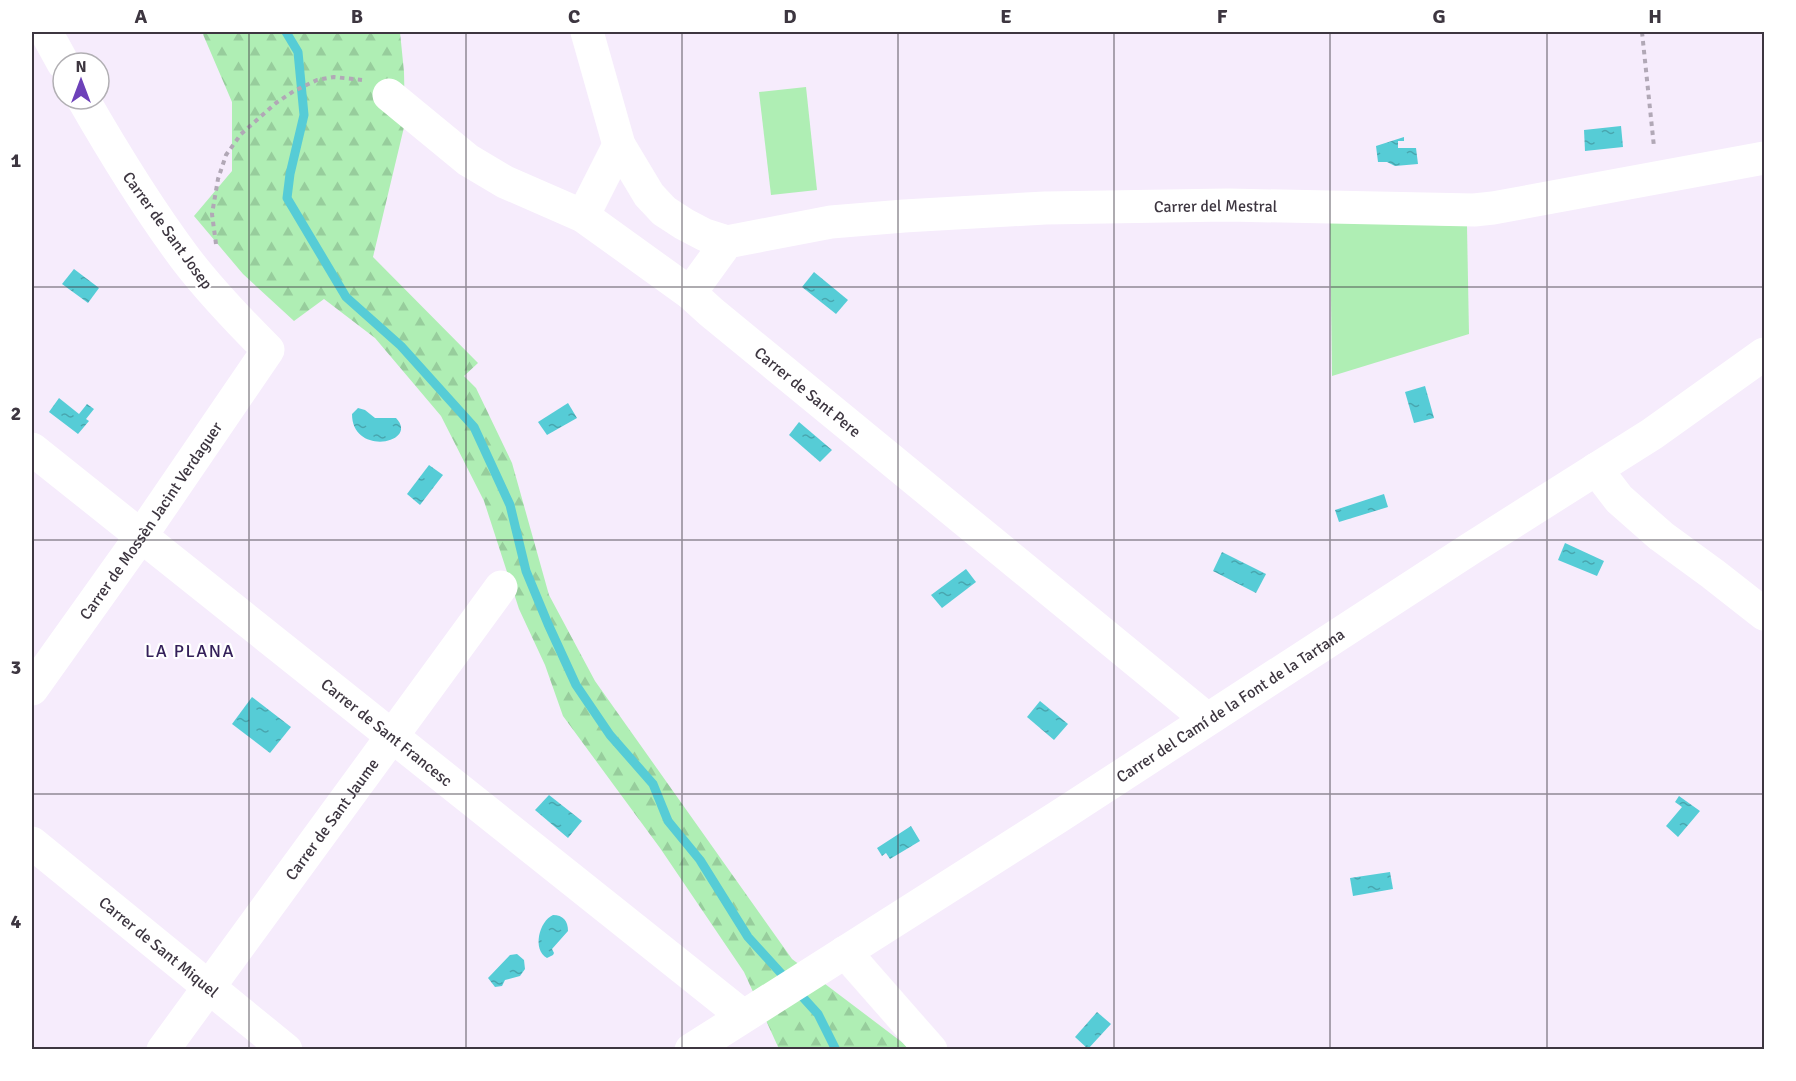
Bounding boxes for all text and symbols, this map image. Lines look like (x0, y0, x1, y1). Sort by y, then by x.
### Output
text: A (135, 4, 148, 29)
text: B (351, 4, 363, 29)
text: C (568, 4, 580, 29)
text: D (783, 4, 797, 29)
text: E (1000, 4, 1012, 29)
text: F (1217, 4, 1228, 29)
text: G (1432, 4, 1446, 29)
text: H (1648, 4, 1662, 29)
north arrow (51, 51, 111, 111)
text: N (75, 57, 87, 77)
text: 1 (11, 148, 22, 173)
street label: Carrer de Sant Josep (118, 168, 217, 293)
street label: Carrer del Mestral (1154, 196, 1278, 217)
street label: Carrer de Sant Pere (750, 343, 865, 442)
text: 2 (11, 401, 21, 426)
street label: Carrer de Mossèn Jacint Verdaguer (76, 418, 227, 624)
street label: Carrer del Camí de la Font de la Tartana (1113, 624, 1349, 787)
district label: LA PLANA (145, 640, 235, 662)
text: 3 (11, 655, 21, 680)
street label: Carrer de Sant Francesc (317, 674, 456, 791)
street label: Carrer de Sant Jaume (281, 755, 384, 884)
street label: Carrer de Sant Miquel (95, 893, 223, 1002)
text: 4 (11, 909, 22, 934)

